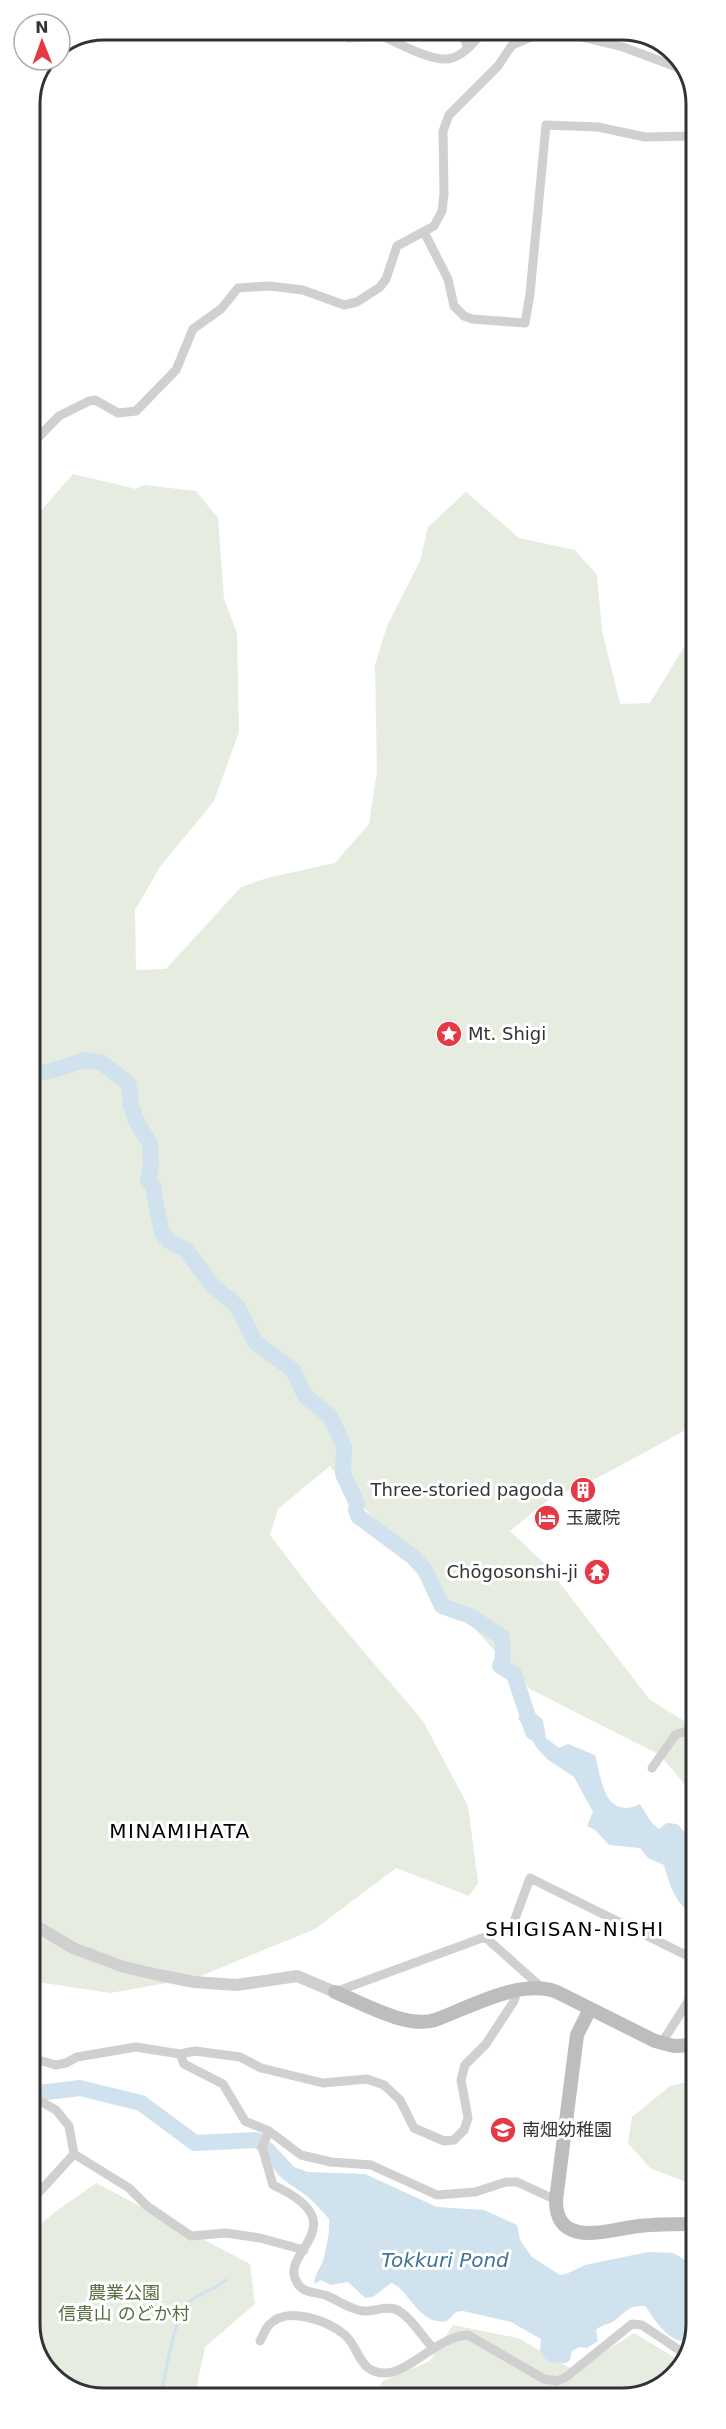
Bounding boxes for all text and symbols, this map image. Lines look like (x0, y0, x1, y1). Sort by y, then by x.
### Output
north arrow (12, 12, 72, 72)
text: N (35, 18, 49, 37)
place icon: Mt. Shigi (434, 1019, 464, 1049)
place label: Mt. Shigi (468, 1023, 546, 1044)
building icon: Three-storied pagoda (568, 1475, 598, 1505)
place label: Three-storied pagoda (370, 1479, 564, 1500)
hotel icon: 玉蔵院 (532, 1503, 562, 1533)
place label: 玉蔵院 (566, 1507, 620, 1528)
temple icon: Chōgosonshi-ji (582, 1557, 612, 1587)
place label: Chōgosonshi-ji (446, 1561, 578, 1582)
district label: MINAMIHATA (109, 1819, 251, 1843)
district label: SHIGISAN-NISHI (485, 1917, 665, 1941)
school or university icon: 南畑幼稚園 (488, 2115, 518, 2145)
place label: 南畑幼稚園 (522, 2119, 612, 2140)
water label: Tokkuri Pond (381, 2248, 509, 2272)
park label: 農業公園 信貴山 のどか村 (58, 2282, 190, 2324)

